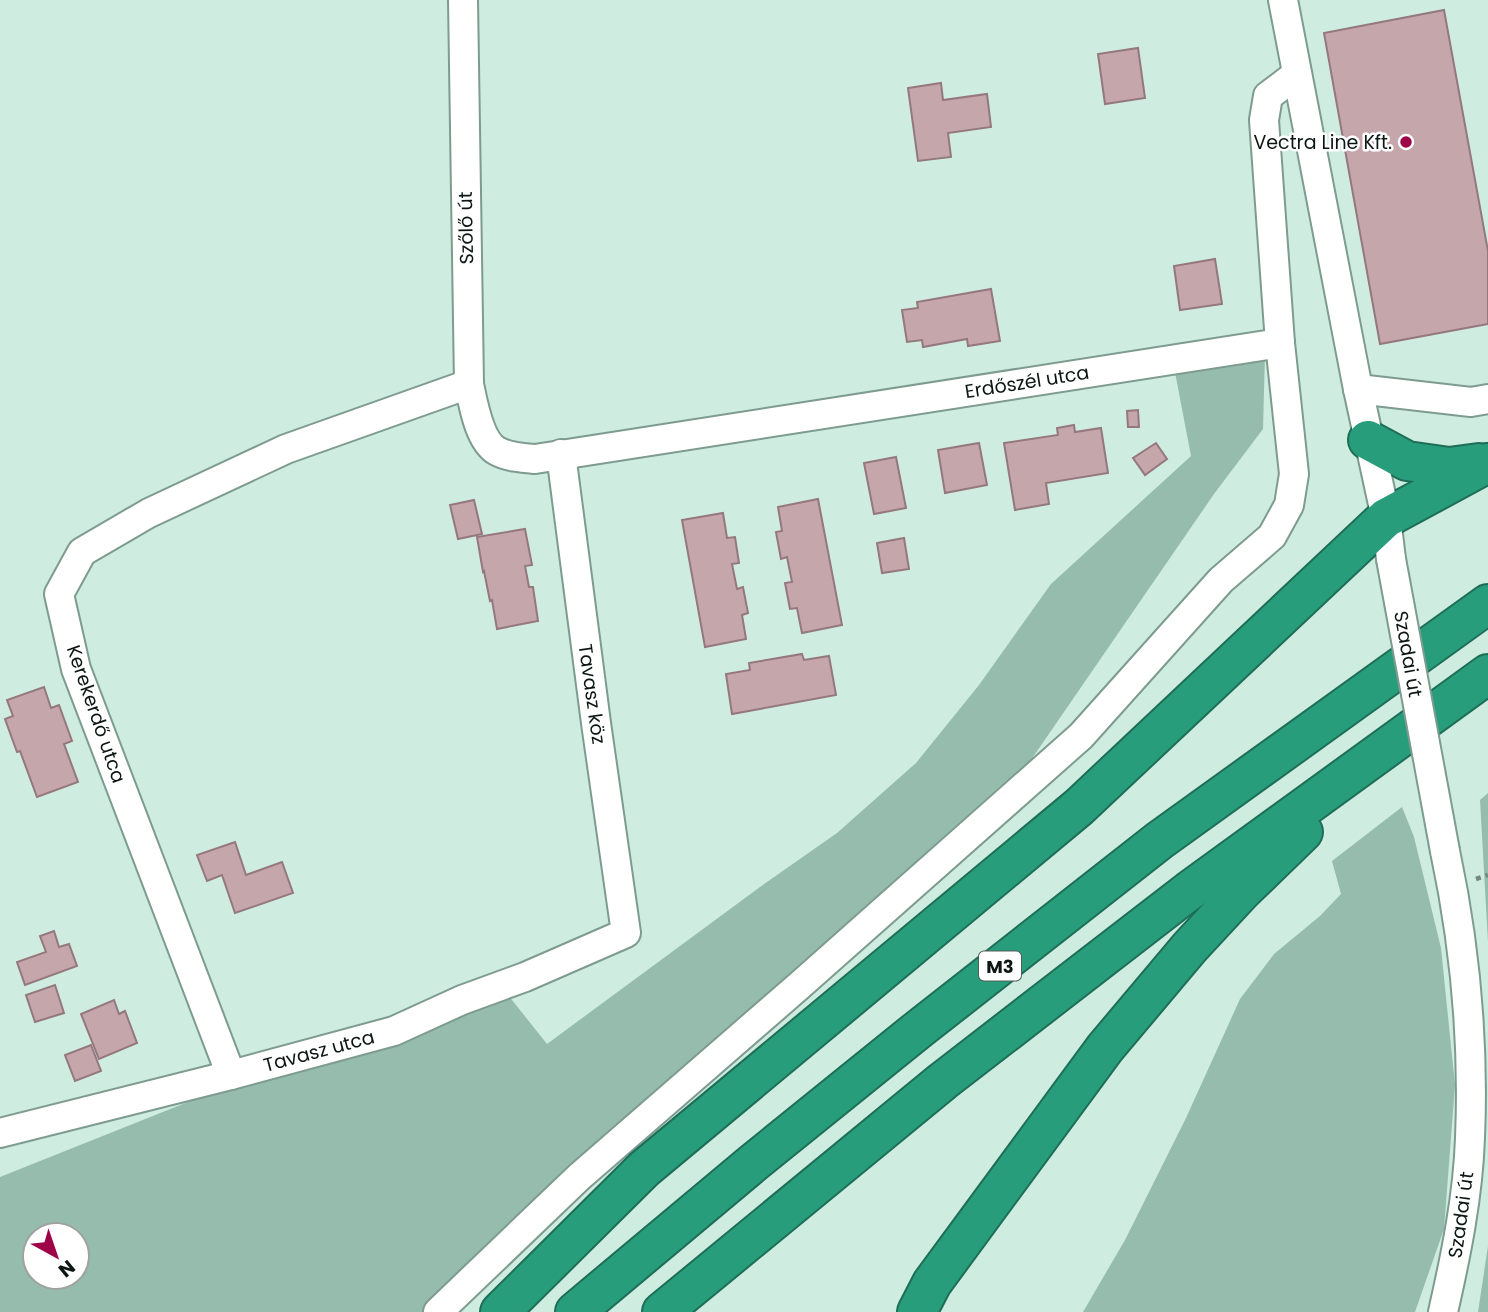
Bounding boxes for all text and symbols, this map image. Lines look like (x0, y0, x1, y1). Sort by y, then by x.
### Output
place label: Vectra Line Kft. (1253, 129, 1392, 156)
marker: Vectra Line Kft. (1398, 134, 1414, 150)
street label: Szőlő út (452, 191, 480, 265)
street label: Erdőszél utca (963, 359, 1091, 405)
street label: Szadai út (1387, 609, 1429, 699)
street label: Kerekerdő utca (60, 641, 132, 787)
street label: Tavasz köz (572, 642, 612, 746)
road number: M3 (979, 951, 1021, 981)
street label: Tavasz utca (261, 1023, 377, 1079)
street label: Szadai út (1442, 1170, 1480, 1260)
north arrow (21, 1221, 91, 1291)
text: N (52, 1254, 81, 1284)

